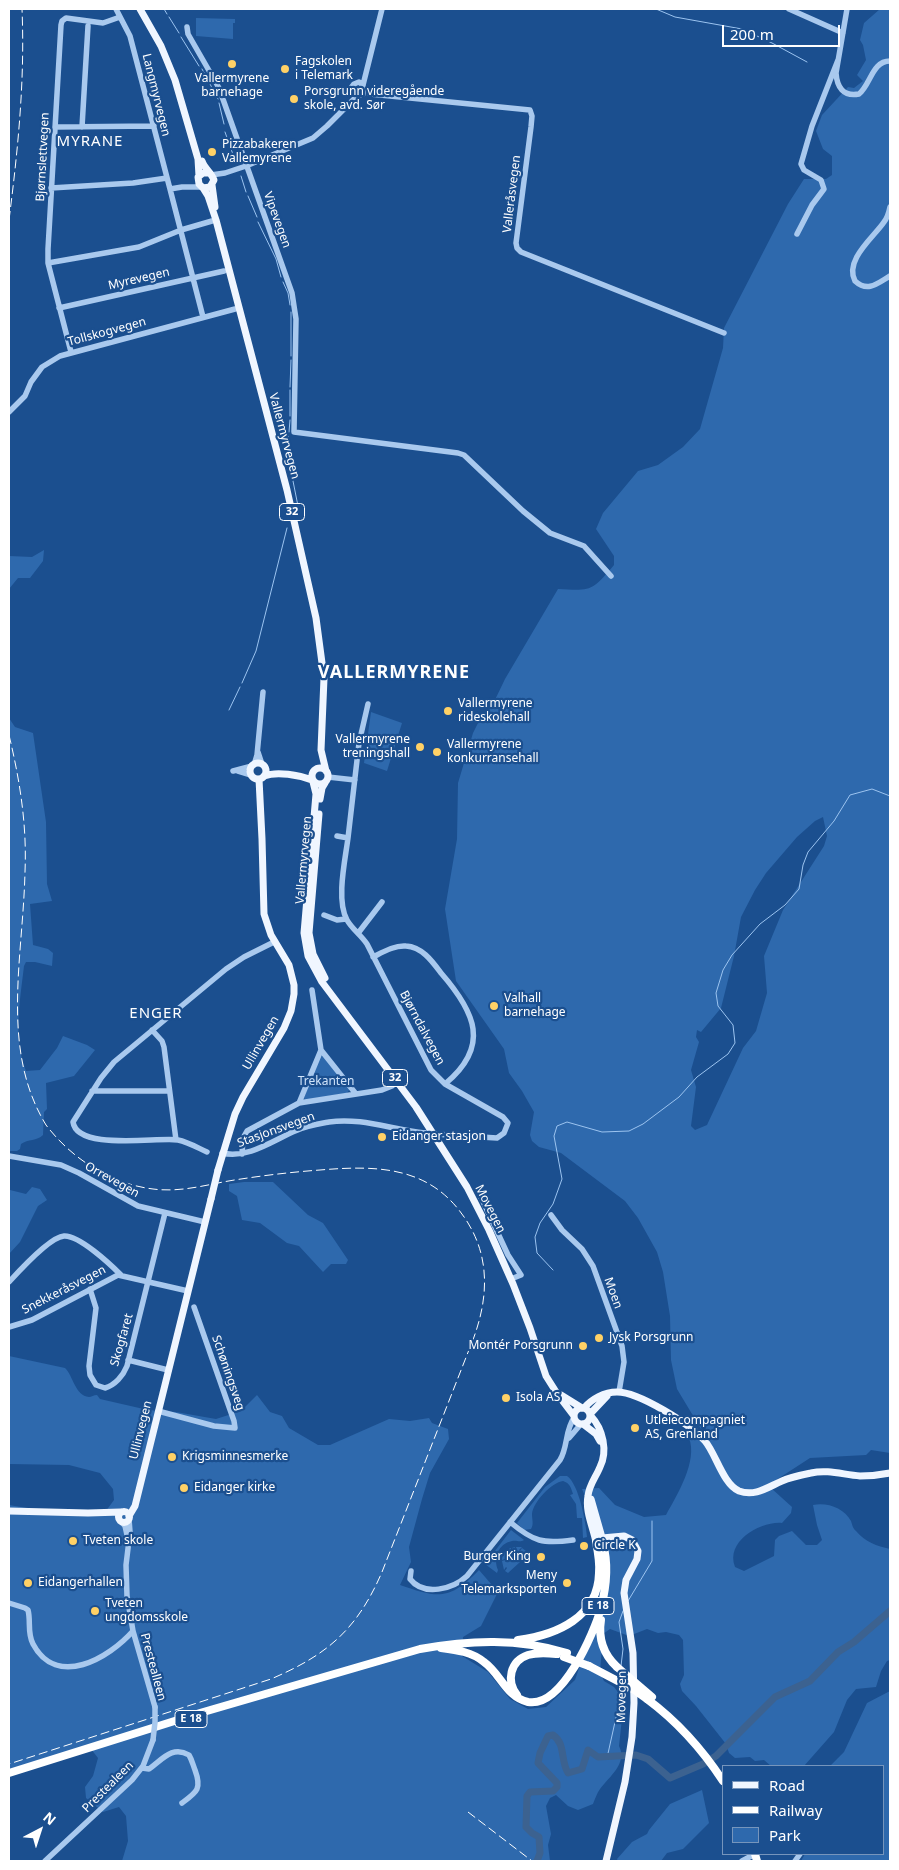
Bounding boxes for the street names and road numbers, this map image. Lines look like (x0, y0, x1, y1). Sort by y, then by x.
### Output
street label: Langmyrvegen (139, 52, 173, 138)
street label: Bjørnslettvegen (33, 112, 53, 202)
street label: Valleråsvegen (500, 154, 524, 234)
street label: Vipevegen (260, 190, 294, 250)
street label: Myrevegen (107, 265, 171, 293)
street label: Tollskogvegen (66, 315, 148, 349)
street label: Vallermyrvegen (266, 391, 302, 481)
road number: 32 (280, 504, 304, 520)
street label: Vallermyrvegen (293, 815, 315, 905)
street label: Bjørndalvegen (396, 988, 448, 1068)
street label: Ullinvegen (240, 1013, 282, 1073)
road number: 32 (382, 1070, 408, 1086)
street label: Stasjonsvegen (235, 1109, 317, 1151)
street label: Orrevegen (82, 1159, 142, 1201)
street label: Movegen (472, 1182, 508, 1236)
street label: Snekkeråsvegen (20, 1263, 108, 1317)
street label: Moen (601, 1275, 625, 1311)
street label: Skogfaret (108, 1312, 136, 1368)
street label: Schøningsveg (208, 1334, 248, 1412)
street label: Ullinvegen (127, 1399, 155, 1461)
road number: E 18 (582, 1598, 614, 1614)
street label: Prestealleen (137, 1632, 169, 1702)
street label: Movegen (614, 1671, 630, 1723)
road number: E 18 (175, 1710, 207, 1728)
street label: Prestealeen (79, 1758, 137, 1816)

